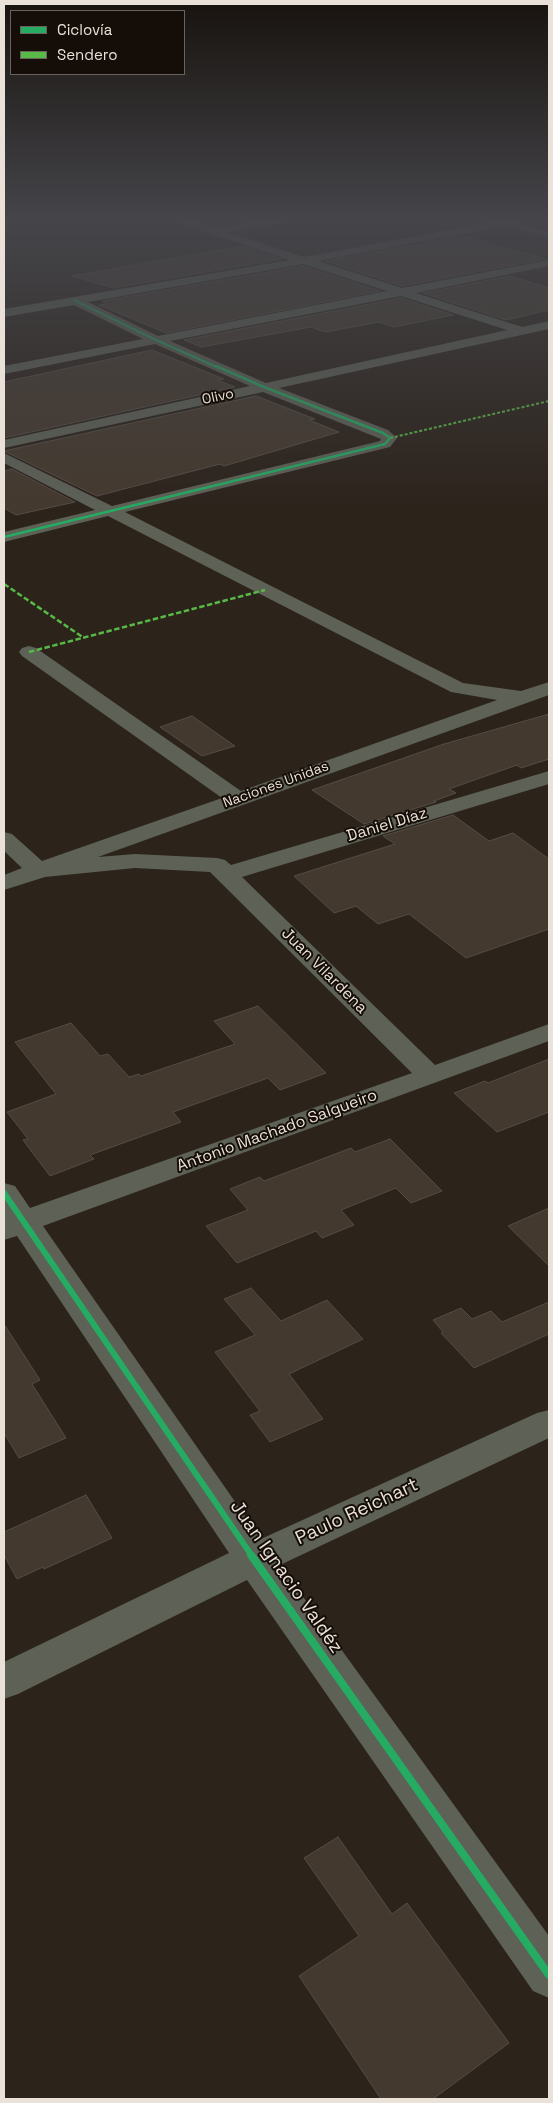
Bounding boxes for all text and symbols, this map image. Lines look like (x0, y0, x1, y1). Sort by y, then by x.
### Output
legend (10, 10, 185, 75)
text: Ciclovía (57, 20, 112, 39)
text: Sendero (57, 45, 117, 64)
street label: Olivo (201, 385, 235, 409)
street label: Naciones Unidas (221, 758, 331, 812)
street label: Daniel Díaz (344, 804, 430, 846)
street label: Juan Vilardena (277, 924, 371, 1018)
street label: Antonio Machado Salgueiro (174, 1086, 380, 1176)
street label: Paulo Reichart (292, 1474, 422, 1550)
street label: Juan Ignacio Valdéz (225, 1496, 347, 1658)

